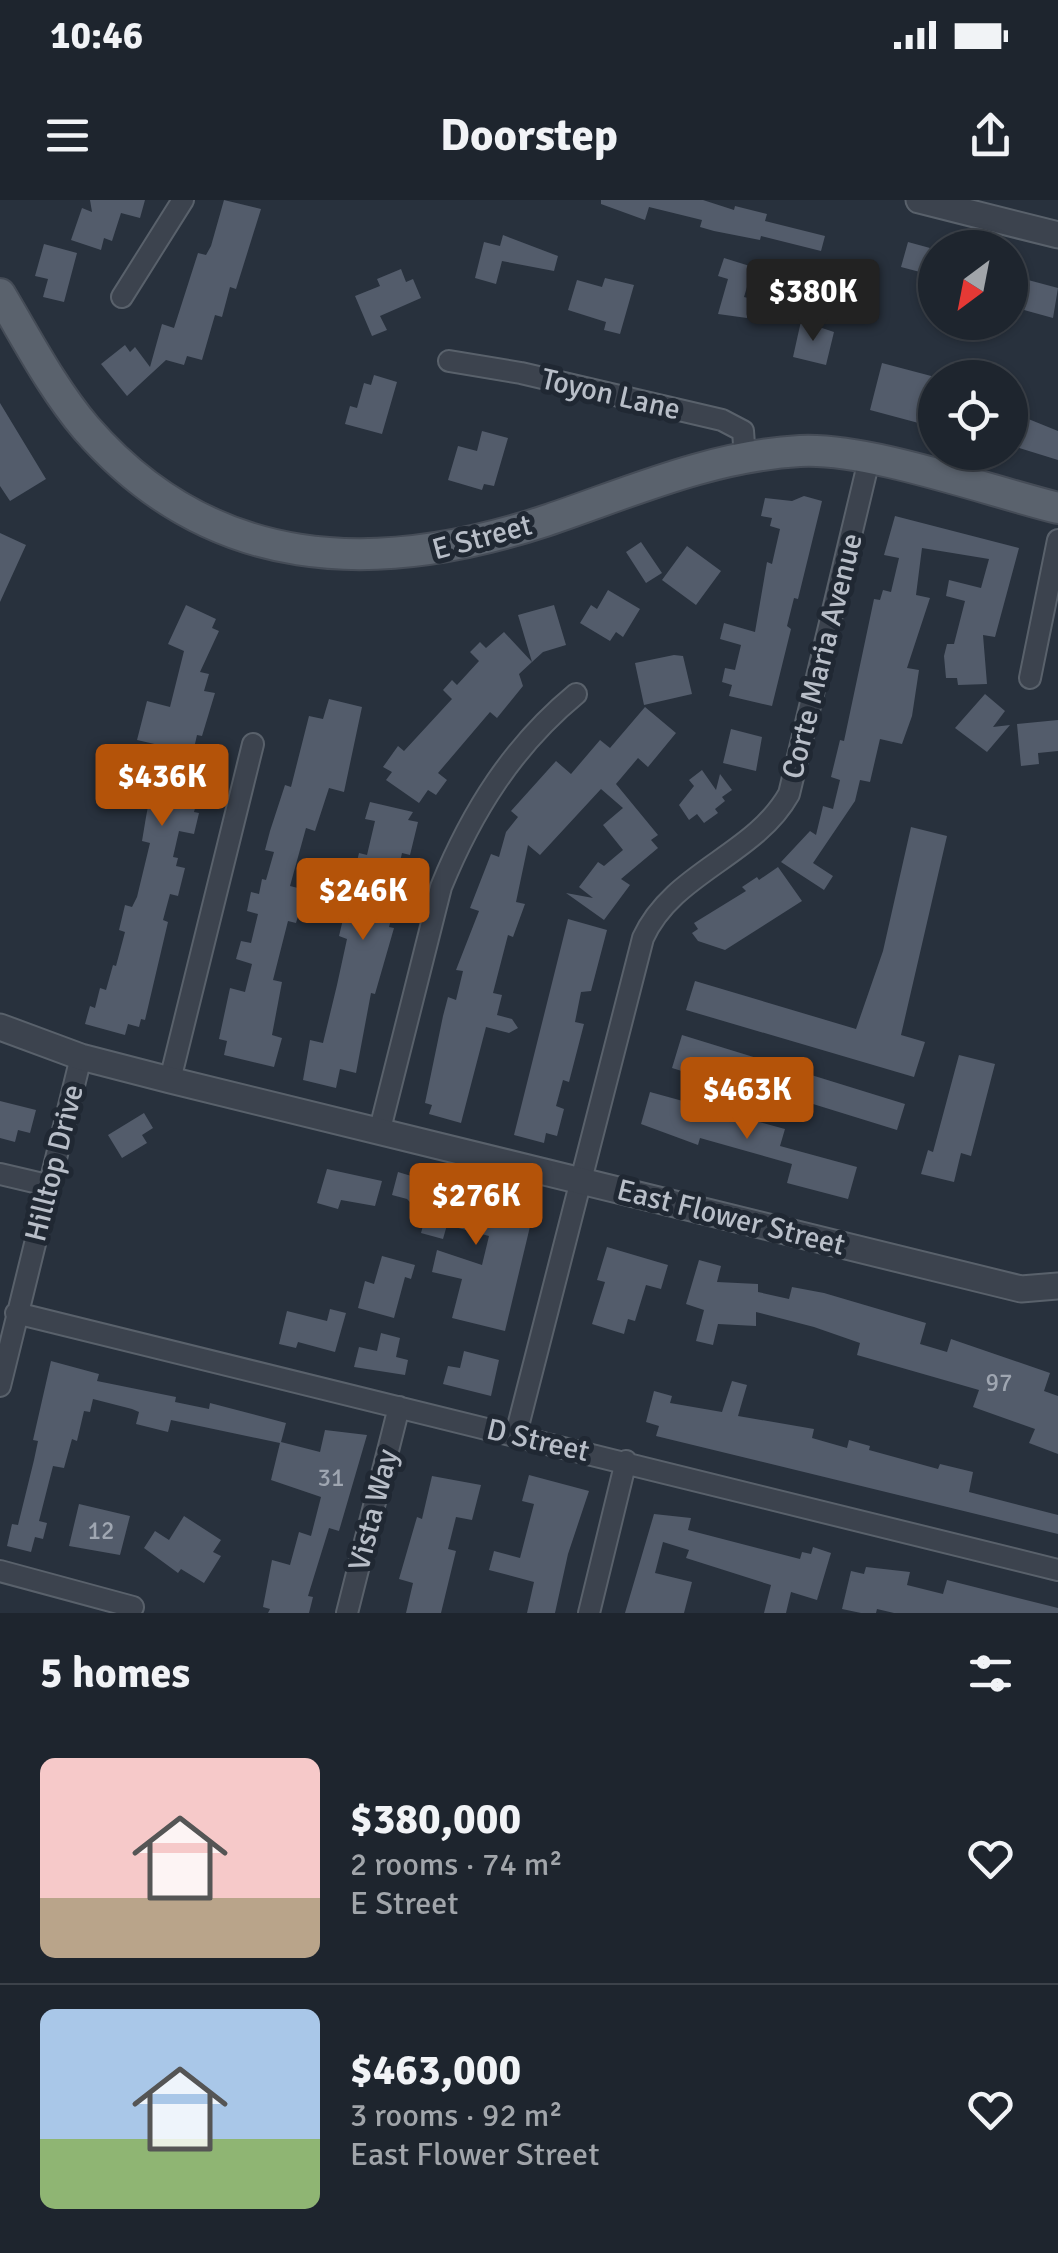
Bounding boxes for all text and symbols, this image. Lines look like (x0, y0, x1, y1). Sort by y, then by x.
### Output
text: 10:46 (50, 12, 143, 59)
icon: menu (40, 108, 95, 163)
text: Doorstep (440, 108, 618, 163)
icon: share (963, 108, 1018, 163)
north arrow (918, 230, 1028, 340)
map controls (918, 230, 1028, 470)
pin: $380K (743, 259, 883, 344)
text: $380K (769, 272, 857, 311)
button: locate (918, 360, 1028, 470)
street label: Toyon Lane (538, 361, 684, 428)
street label: E Street (428, 506, 536, 569)
street label: Corte Maria Avenue (774, 529, 871, 783)
pin: $436K (92, 744, 232, 829)
text: $436K (118, 757, 206, 796)
pin: $246K (293, 858, 433, 943)
text: $246K (319, 871, 407, 910)
pin: $463K (677, 1057, 817, 1142)
text: $463K (703, 1070, 791, 1109)
street label: Hilltop Drive (17, 1081, 92, 1246)
pin: $276K (406, 1163, 546, 1248)
street label: East Flower Street (613, 1171, 849, 1264)
text: $276K (432, 1176, 520, 1215)
house number: 97 (985, 1367, 1013, 1398)
street label: D Street (483, 1411, 593, 1470)
street label: Vista Way (341, 1445, 406, 1575)
house number: 31 (317, 1462, 345, 1493)
house number: 12 (87, 1515, 115, 1546)
icon: filters (963, 1646, 1018, 1701)
text: 5 homes (40, 1648, 190, 1699)
text: $380,000 (350, 1794, 521, 1845)
icon: home (120, 1798, 240, 1918)
icon: heart (963, 1831, 1018, 1886)
text: 2 rooms · 74 m² (350, 1845, 563, 1884)
text: E Street (350, 1884, 459, 1923)
text: $463,000 (350, 2045, 521, 2096)
icon: home (120, 2049, 240, 2169)
icon: heart (963, 2082, 1018, 2137)
text: 3 rooms · 92 m² (350, 2096, 563, 2135)
text: East Flower Street (350, 2135, 599, 2174)

